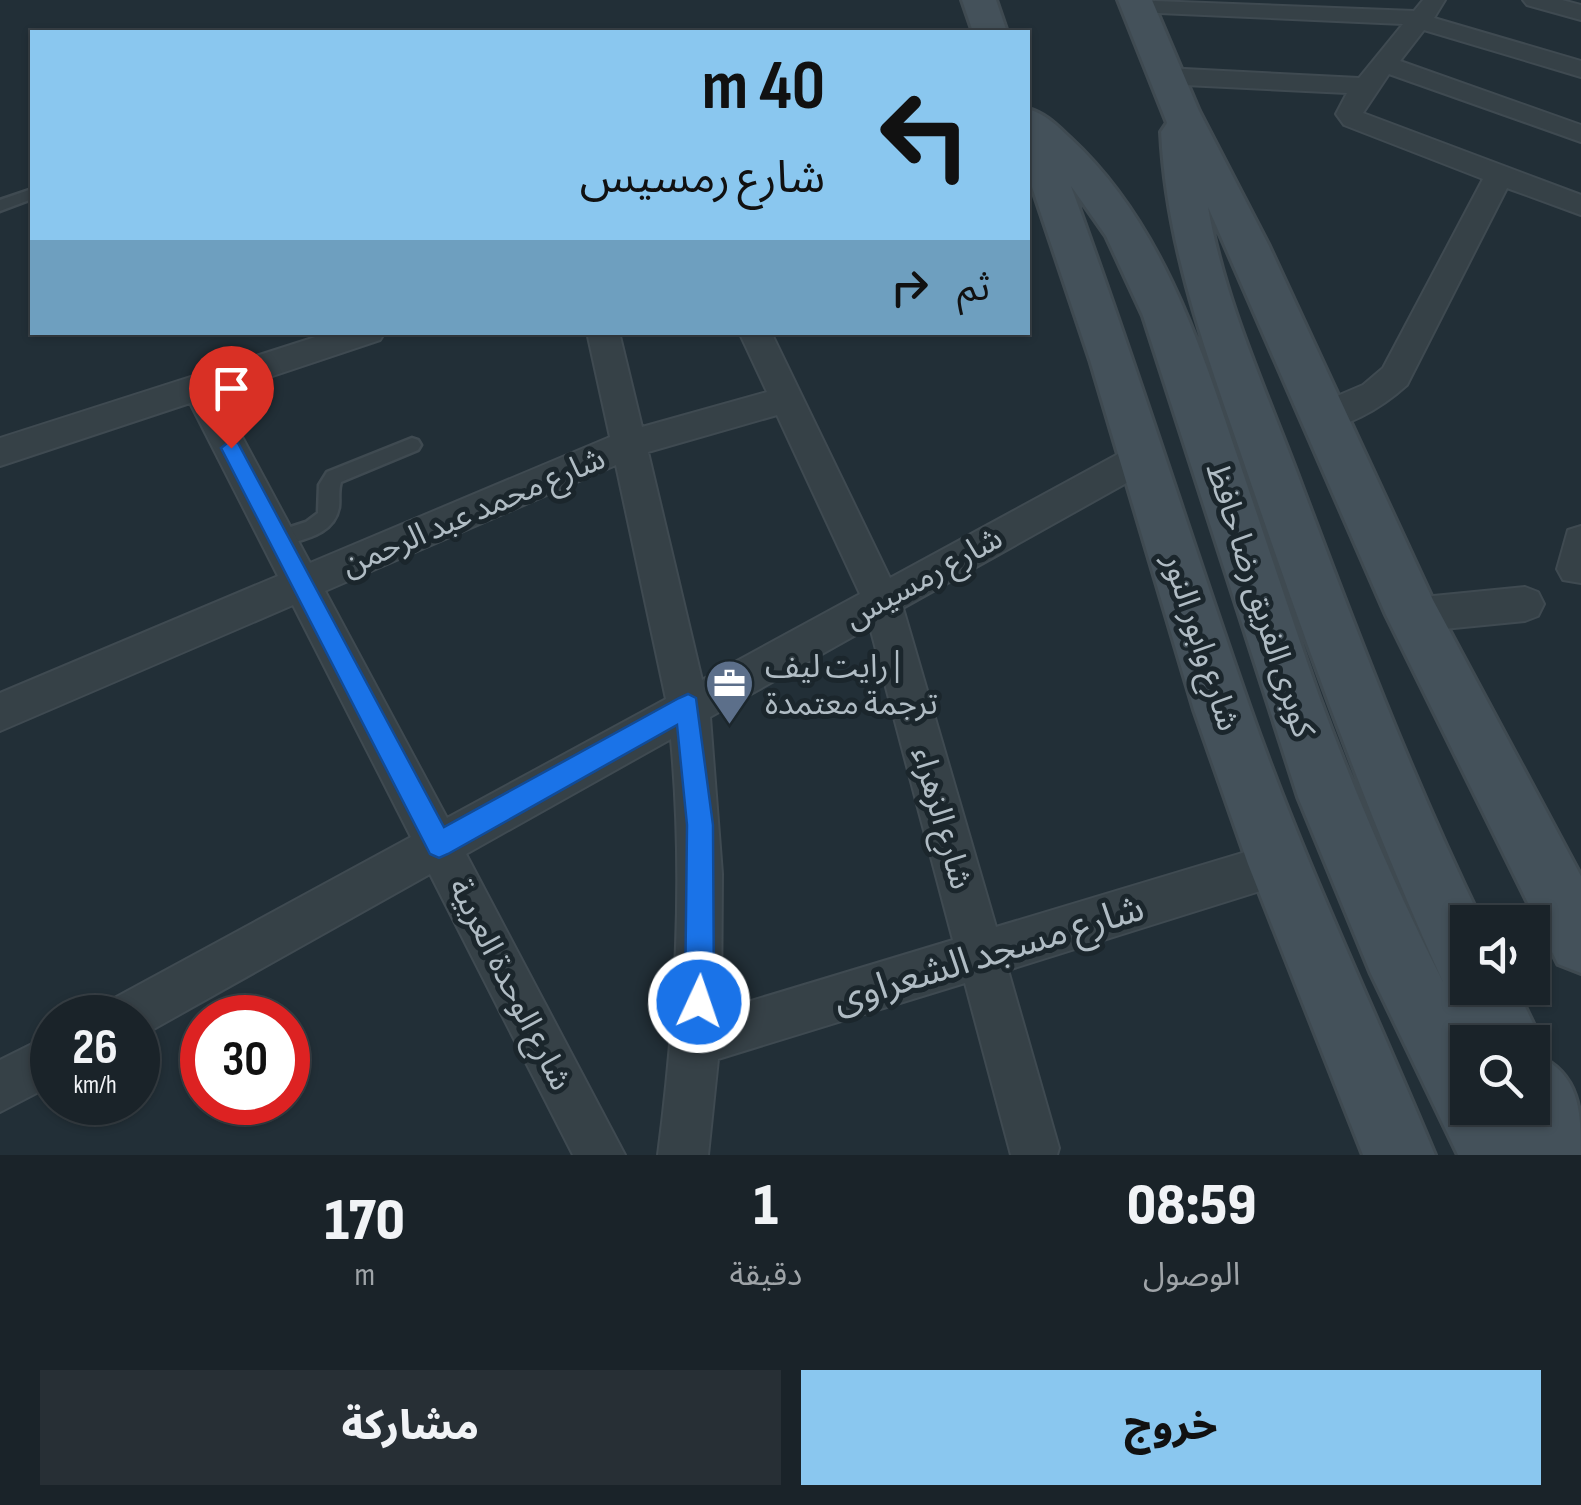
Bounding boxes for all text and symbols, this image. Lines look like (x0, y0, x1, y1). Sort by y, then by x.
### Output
text: 40 m (702, 45, 825, 129)
icon: left (860, 70, 990, 200)
text: شارع رمسيس (580, 151, 825, 206)
icon: right (882, 260, 937, 315)
text: ثم (957, 266, 990, 311)
pin (189, 346, 274, 449)
icon: arrive (204, 361, 259, 416)
street label: شارع محمد عبد الرحمن (336, 439, 612, 588)
street label: كوبرى الفريق رضا حافظ (1197, 458, 1323, 743)
street label: شارع رمسيس (838, 519, 1011, 640)
street label: شارع وابور النور (1150, 548, 1248, 737)
place label: رايت ليف | ترجمة معتمدة (765, 648, 938, 724)
office icon: رايت ليف | ترجمة معتمدة (704, 658, 756, 726)
street label: شارع الزهراء (900, 743, 980, 895)
street label: شارع الوحدة العربية (437, 872, 580, 1099)
street label: شارع مسجد الشعراوى (827, 886, 1151, 1027)
map controls (1450, 905, 1550, 1125)
button: sound (1450, 905, 1550, 1005)
position arrow (647, 950, 751, 1054)
speed limit sign: 30 (180, 995, 310, 1125)
text: 26 (72, 1018, 118, 1078)
button: search (1450, 1025, 1550, 1125)
text: km/h (73, 1070, 117, 1101)
text: 1 (754, 1170, 778, 1242)
text: 08:59 (1127, 1170, 1256, 1242)
text: 170 (325, 1185, 405, 1257)
text: m (354, 1256, 375, 1295)
text: دقيقة (729, 1256, 802, 1295)
text: الوصول (1143, 1256, 1240, 1295)
button: مشاركة (40, 1370, 781, 1485)
button: خروج (801, 1370, 1541, 1485)

